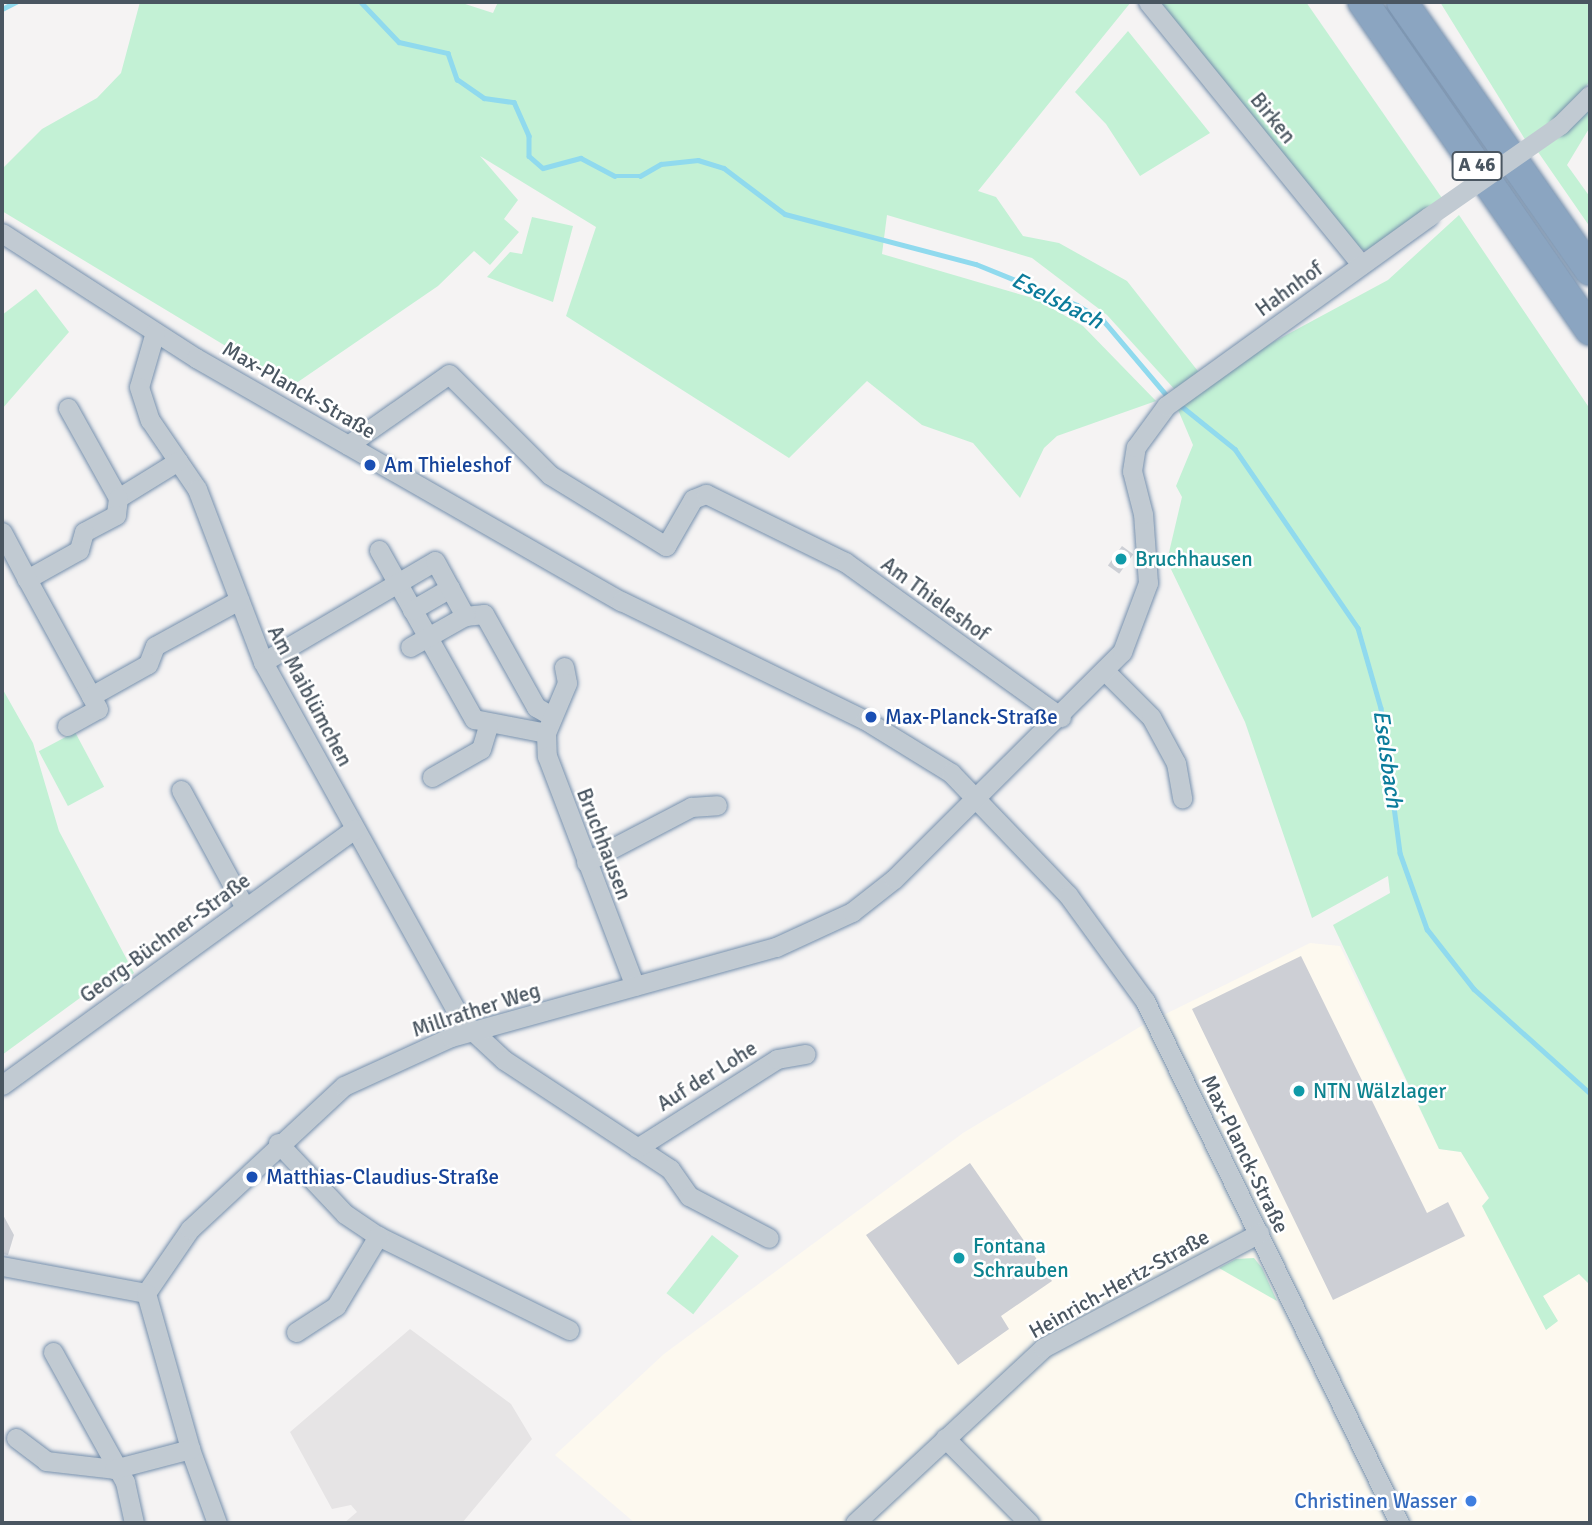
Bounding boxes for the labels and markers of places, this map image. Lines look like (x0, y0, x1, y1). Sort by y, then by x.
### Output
place label: Am Thieleshof (384, 452, 511, 478)
marker: Am Thieleshof (362, 457, 378, 473)
place label: Bruchhausen (1135, 546, 1253, 572)
marker: Bruchhausen (1113, 551, 1129, 567)
place label: Max-Planck-Straße (885, 704, 1058, 730)
marker: Max-Planck-Straße (863, 709, 879, 725)
place label: NTN Wälzlager (1313, 1078, 1446, 1104)
marker: NTN Wälzlager (1291, 1083, 1307, 1099)
place label: Matthias-Claudius-Straße (266, 1164, 499, 1190)
marker: Matthias-Claudius-Straße (244, 1169, 260, 1185)
place label: Fontana Schrauben (973, 1233, 1069, 1283)
marker: Fontana Schrauben (951, 1250, 967, 1266)
place label: Christinen Wasser (1294, 1488, 1457, 1514)
marker: Christinen Wasser (1463, 1493, 1479, 1509)

